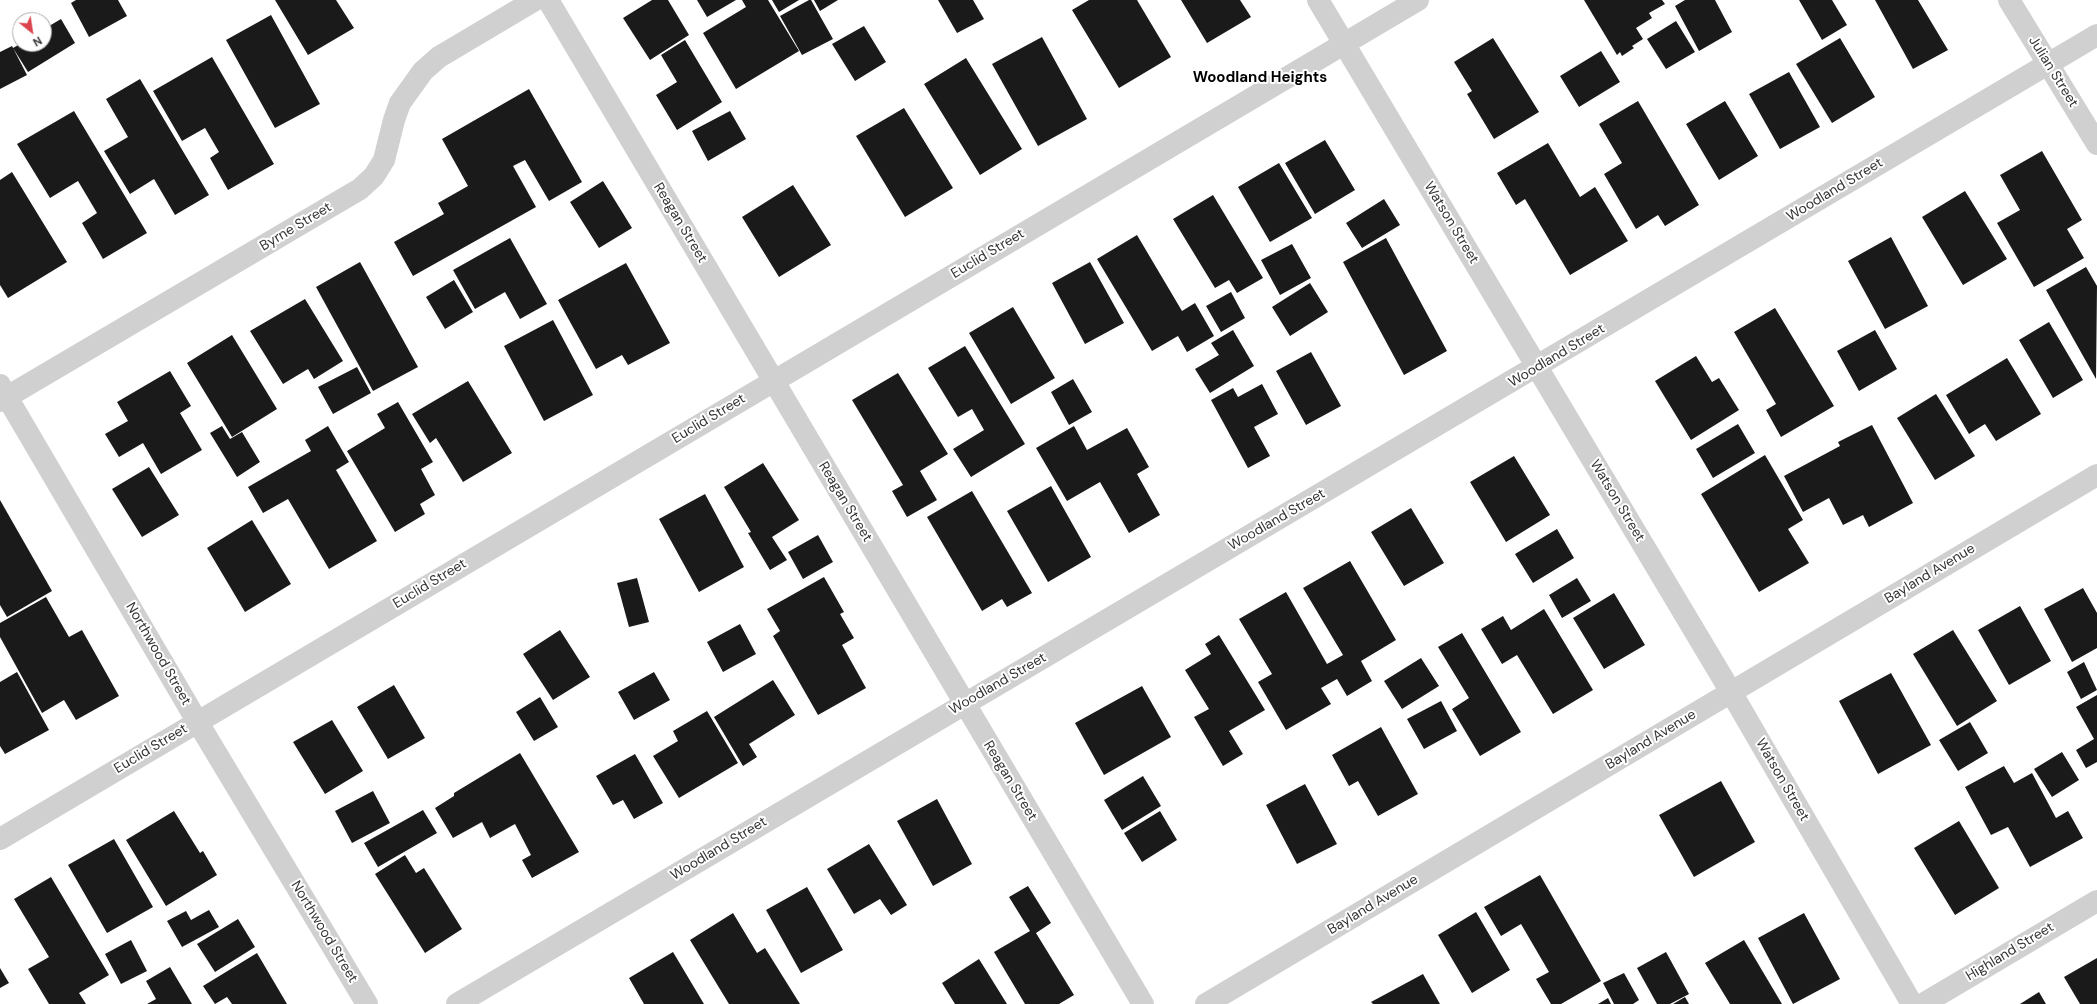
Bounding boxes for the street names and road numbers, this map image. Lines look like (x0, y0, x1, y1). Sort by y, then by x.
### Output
street label: Julian Street (2025, 33, 2081, 111)
street label: Woodland Street (1784, 155, 1886, 225)
street label: Watson Street (1420, 179, 1482, 267)
street label: Reagan Street (650, 180, 710, 266)
street label: Byrne Street (257, 199, 335, 255)
street label: Euclid Street (948, 226, 1028, 282)
street label: Woodland Street (1506, 321, 1608, 391)
street label: Euclid Street (669, 391, 749, 447)
street label: Watson Street (1586, 457, 1648, 545)
street label: Reagan Street (815, 459, 875, 545)
street label: Woodland Street (1226, 485, 1328, 555)
street label: Bayland Avenue (1882, 540, 1978, 608)
street label: Euclid Street (390, 556, 470, 612)
street label: Northwood Street (122, 600, 194, 708)
street label: Woodland Street (947, 649, 1049, 719)
street label: Bayland Avenue (1603, 706, 1699, 774)
street label: Euclid Street (111, 721, 191, 777)
street label: Watson Street (1752, 736, 1812, 824)
street label: Reagan Street (980, 738, 1040, 824)
street label: Woodland Street (668, 814, 770, 884)
street label: Bayland Avenue (1325, 871, 1421, 939)
street label: Northwood Street (287, 878, 361, 986)
street label: Highland Street (1963, 919, 2057, 985)

